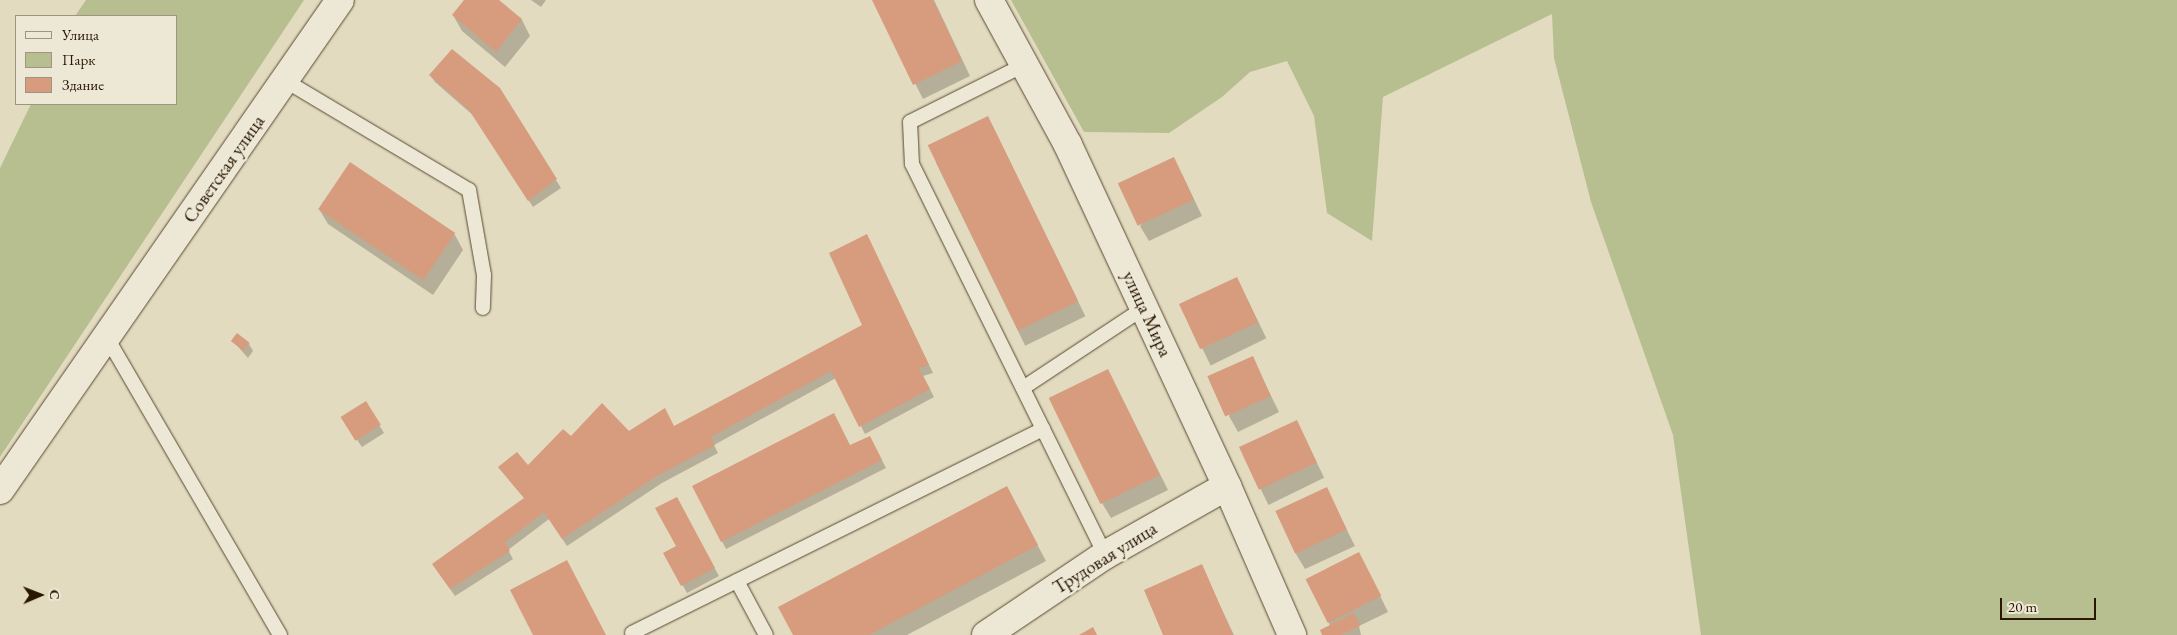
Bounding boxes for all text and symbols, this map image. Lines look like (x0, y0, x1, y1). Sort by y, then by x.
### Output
legend (15, 15, 178, 105)
text: Улица (62, 25, 99, 44)
text: Парк (62, 50, 95, 69)
text: Здание (62, 75, 104, 94)
street label: Советская улица (178, 111, 270, 227)
street label: улица Мира (1117, 267, 1177, 361)
street label: Трудовая улица (1049, 517, 1161, 599)
north arrow (15, 570, 65, 620)
scale bar (2002, 588, 2098, 620)
text: С (46, 590, 64, 600)
text: 20 m (2008, 597, 2037, 616)

